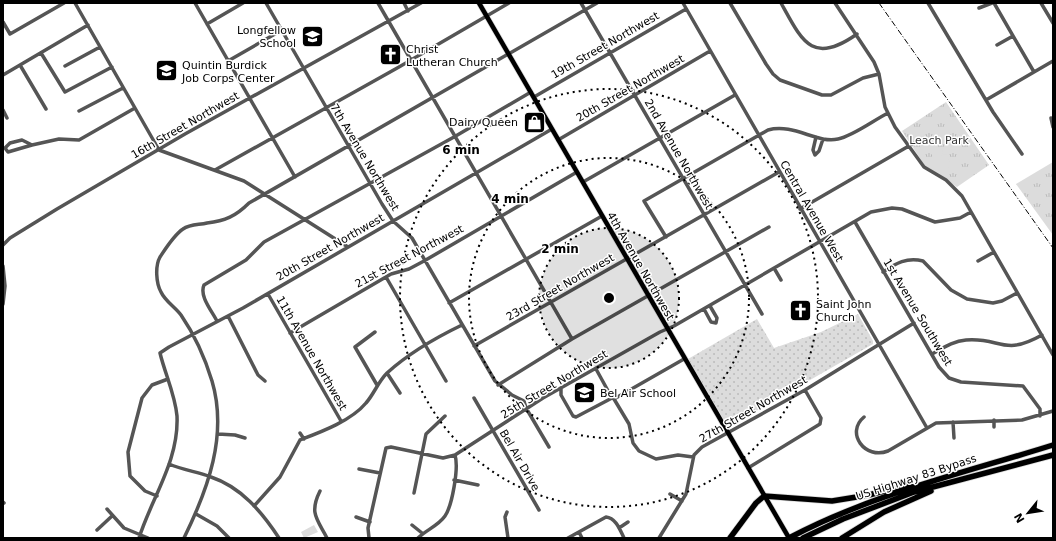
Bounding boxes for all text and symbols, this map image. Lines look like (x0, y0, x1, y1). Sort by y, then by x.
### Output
street label: 19th Street Northwest (549, 9, 662, 82)
school or university icon: Longfellow School (299, 23, 325, 49)
place label: Longfellow School (237, 24, 296, 50)
church icon: Christ Lutheran Church (378, 42, 404, 68)
place label: Christ Lutheran Church (406, 43, 498, 69)
street label: 20th Street Northwest (574, 52, 687, 125)
school or university icon: Quintin Burdick Job Corps Center (153, 58, 179, 84)
place label: Quintin Burdick Job Corps Center (181, 59, 275, 85)
street label: 16th Street Northwest (129, 89, 242, 162)
street label: 2nd Avenue Northwest (642, 97, 716, 212)
street label: 7th Avenue Northwest (327, 101, 402, 214)
shop icon: Dairy Queen (521, 109, 547, 135)
place label: Dairy Queen (449, 116, 518, 129)
park label: Leach Park (909, 134, 969, 147)
text: 6 min (442, 143, 480, 157)
street label: Central Avenue West (777, 158, 846, 265)
text: 4 min (491, 192, 529, 206)
street label: 4th Avenue Northwest (604, 210, 677, 323)
street label: 20th Street Northwest (274, 211, 387, 284)
street label: 21st Street Northwest (353, 222, 466, 291)
text: 2 min (541, 242, 579, 256)
street label: 23rd Street Northwest (504, 251, 617, 324)
street label: 1st Avenue Southwest (880, 256, 955, 369)
centre of rings (602, 291, 616, 305)
street label: 11th Avenue Northwest (274, 294, 350, 413)
church icon: Saint John Church (787, 297, 813, 323)
place label: Saint John Church (816, 298, 872, 324)
street label: 25th Street Northwest (499, 347, 611, 421)
street label: 27th Street Northwest (697, 373, 810, 446)
school or university icon: Bel Air School (571, 380, 597, 406)
place label: Bel Air School (600, 387, 676, 400)
street label: Bel Air Drive (497, 427, 543, 493)
street label: US Highway 83 Bypass (854, 452, 978, 503)
north arrow (1008, 493, 1048, 533)
text: N (1012, 511, 1028, 525)

